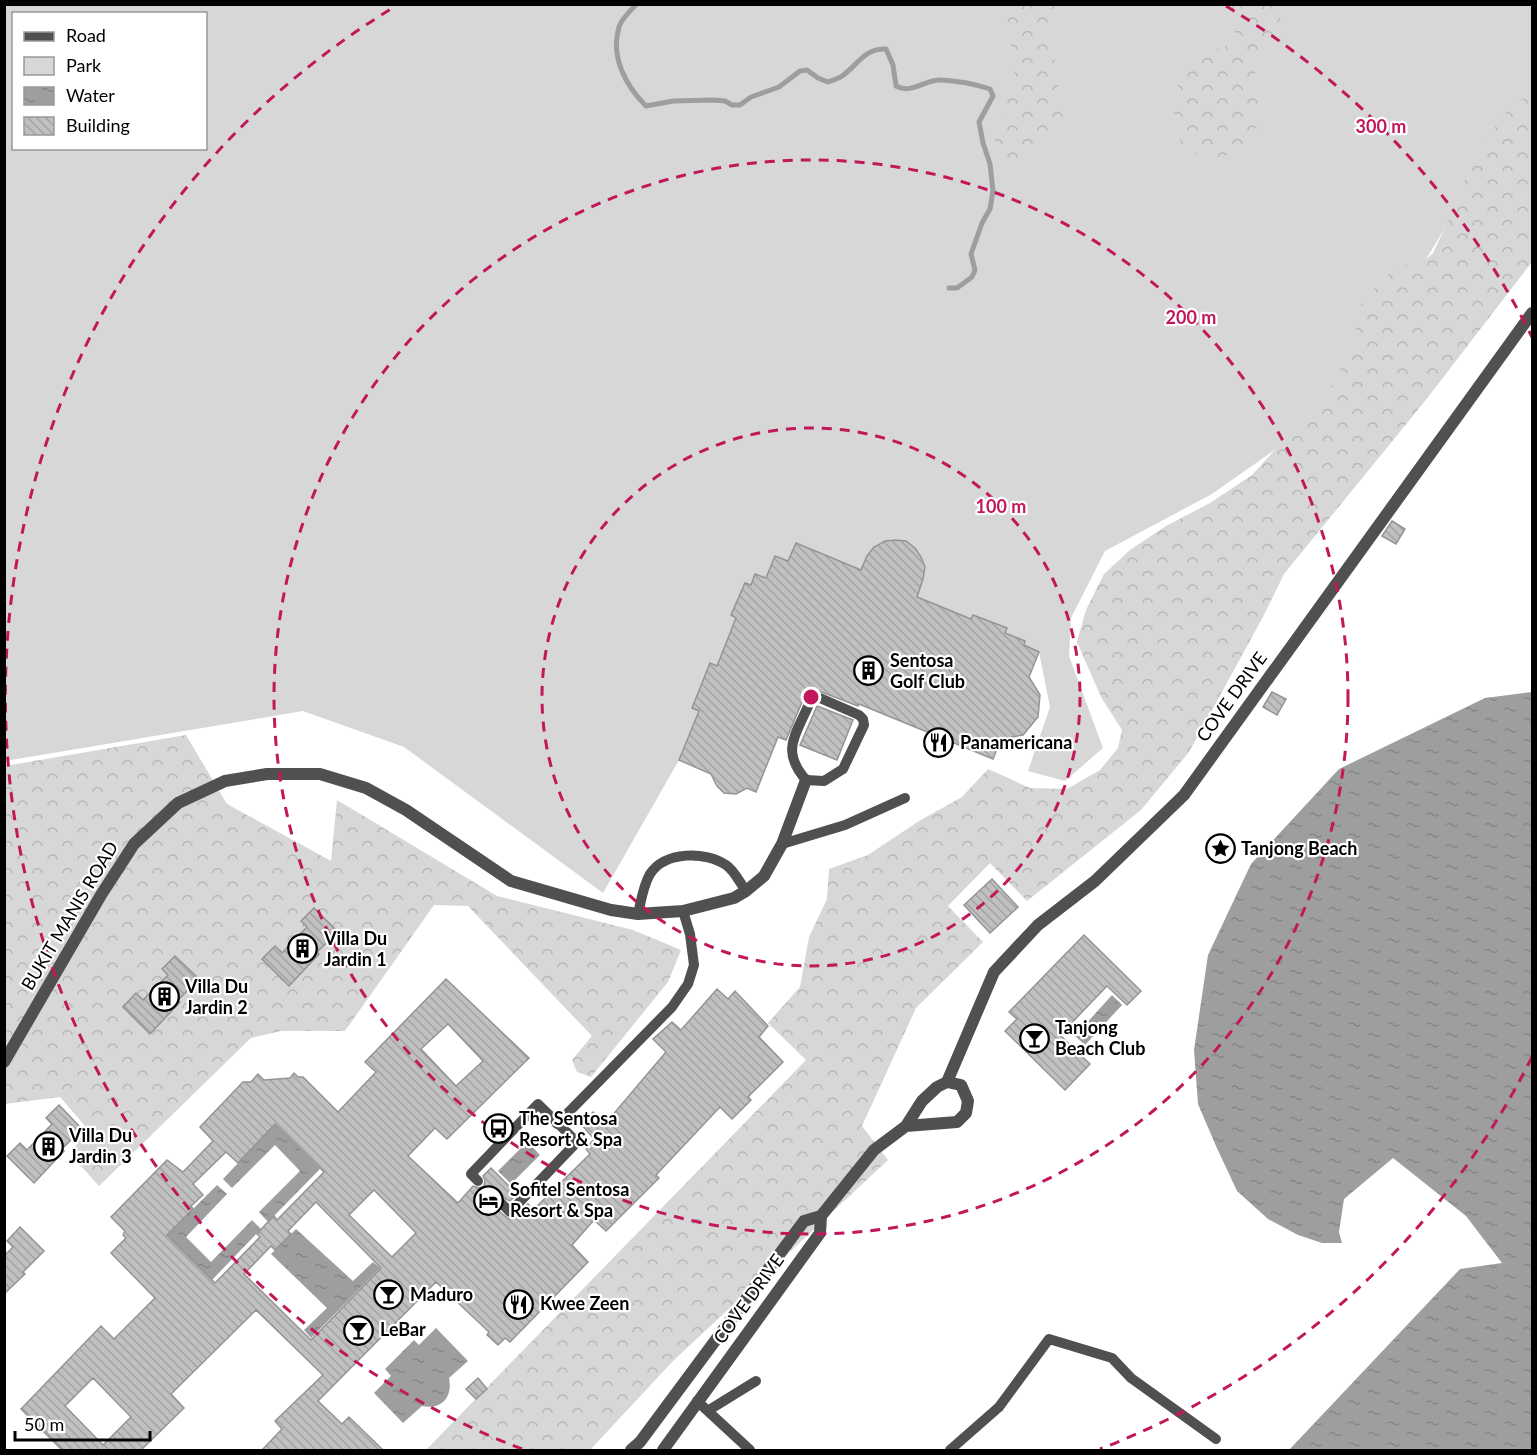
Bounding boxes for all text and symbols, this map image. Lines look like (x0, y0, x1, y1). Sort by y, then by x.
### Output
legend (12, 12, 207, 150)
text: Road (66, 24, 106, 46)
text: Park (66, 54, 102, 76)
text: Water (66, 84, 115, 106)
text: Building (66, 114, 130, 136)
text: 300 m (1356, 115, 1406, 137)
text: 200 m (1166, 306, 1216, 328)
text: 100 m (976, 495, 1026, 517)
street label: COVE DRIVE (1191, 647, 1271, 746)
place label: Sentosa Golf Club (890, 649, 965, 692)
building icon: Sentosa Golf Club (853, 655, 885, 687)
centre of rings (801, 687, 821, 707)
restaurant icon: Panamericana (923, 727, 955, 759)
place label: Panamericana (960, 731, 1072, 753)
place icon: Tanjong Beach (1204, 833, 1236, 865)
street label: BUKIT MANIS ROAD (16, 837, 122, 994)
place label: Tanjong Beach (1241, 837, 1357, 859)
place label: Villa Du Jardin 1 (323, 927, 387, 970)
building icon: Villa Du Jardin 1 (287, 933, 319, 965)
place label: Villa Du Jardin 2 (184, 975, 248, 1018)
building icon: Villa Du Jardin 2 (148, 981, 180, 1013)
place label: Tanjong Beach Club (1055, 1016, 1145, 1059)
bar icon: Tanjong Beach Club (1018, 1022, 1050, 1054)
place label: The Sentosa Resort & Spa (519, 1107, 622, 1150)
bus stop icon: The Sentosa Resort & Spa (482, 1113, 514, 1145)
place label: Villa Du Jardin 3 (68, 1124, 132, 1167)
building icon: Villa Du Jardin 3 (32, 1130, 64, 1162)
place label: Sofitel Sentosa Resort & Spa (510, 1178, 629, 1221)
hotel icon: Sofitel Sentosa Resort & Spa (473, 1184, 505, 1216)
street label: COVE DRIVE (708, 1249, 788, 1348)
bar icon: Maduro (373, 1279, 405, 1311)
place label: Maduro (410, 1283, 473, 1305)
restaurant icon: Kwee Zeen (503, 1288, 535, 1320)
place label: Kwee Zeen (540, 1292, 629, 1314)
bar icon: LeBar (343, 1314, 375, 1346)
place label: LeBar (380, 1318, 426, 1340)
scale bar (15, 1404, 150, 1442)
text: 50 m (24, 1413, 64, 1435)

